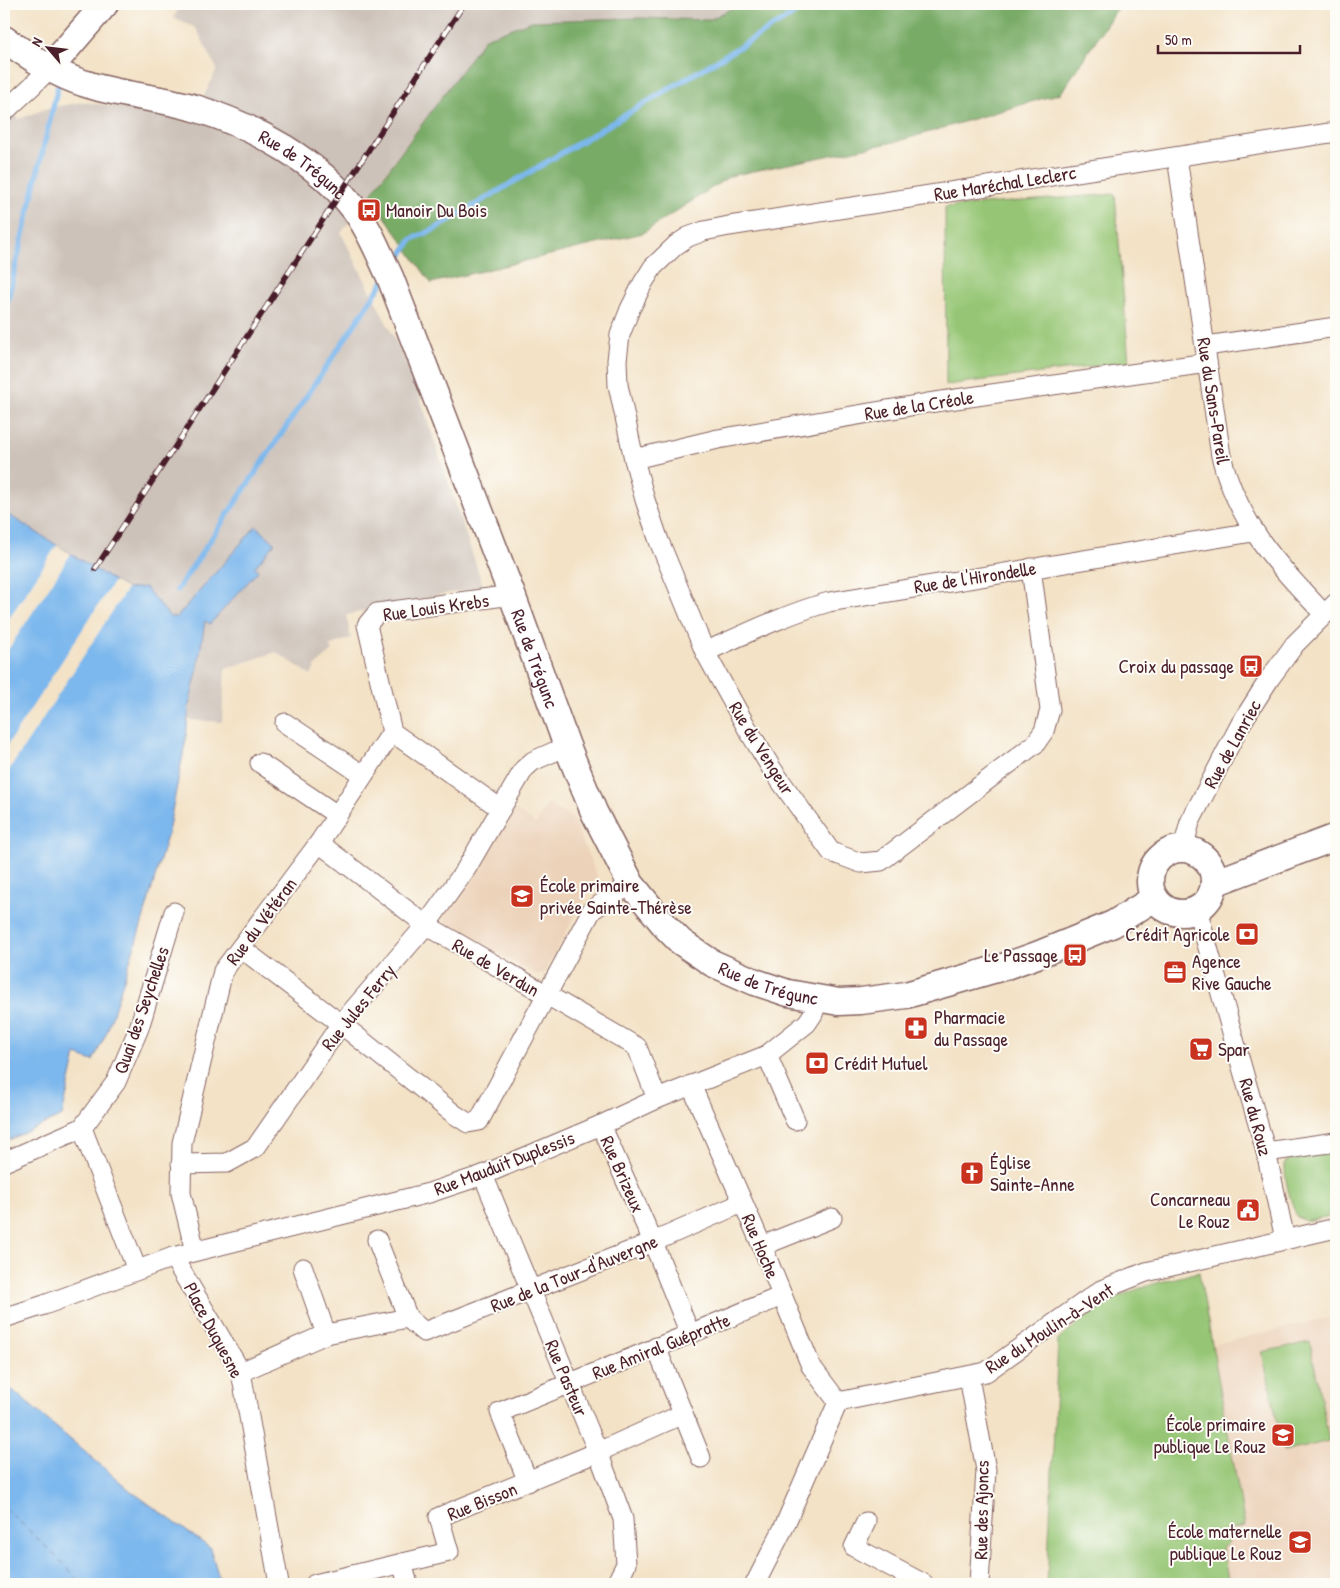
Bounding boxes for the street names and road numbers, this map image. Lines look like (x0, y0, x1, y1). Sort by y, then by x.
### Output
street label: Rue de Trégunc (254, 123, 353, 205)
street label: Rue Maréchal Leclerc (932, 159, 1078, 207)
street label: Rue du Sans-Pareil (1191, 336, 1237, 467)
street label: Rue de la Créole (863, 383, 976, 426)
street label: Rue de l'Hirondelle (912, 554, 1038, 599)
street label: Rue Louis Krebs (382, 587, 490, 627)
street label: Rue de Trégunc (505, 605, 565, 712)
street label: Rue de Lanriec (1197, 695, 1267, 793)
street label: Rue du Vengeur (723, 696, 801, 800)
street label: Rue du Vétéran (220, 872, 302, 970)
street label: Rue de Verdun (448, 932, 544, 1002)
street label: Quai des Seychelles (107, 943, 175, 1077)
street label: Rue de Trégunc (715, 955, 821, 1011)
street label: Rue Jules Ferry (315, 958, 401, 1056)
street label: Rue du Rouz (1233, 1075, 1279, 1159)
street label: Rue Mauduit Duplessis (430, 1124, 578, 1202)
street label: Rue Brizeux (595, 1132, 651, 1216)
street label: Rue Hoche (736, 1210, 786, 1283)
street label: Rue de la Tour-d'Auvergne (487, 1227, 662, 1318)
street label: Rue du Moulin-à-Vent (980, 1276, 1119, 1379)
street label: Place Duquesne (178, 1278, 250, 1383)
street label: Rue Amiral Guépratte (588, 1306, 734, 1386)
street label: Rue Pasteur (539, 1336, 595, 1421)
street label: Rue des Ajoncs (967, 1460, 995, 1560)
street label: Rue Bisson (443, 1475, 521, 1527)

